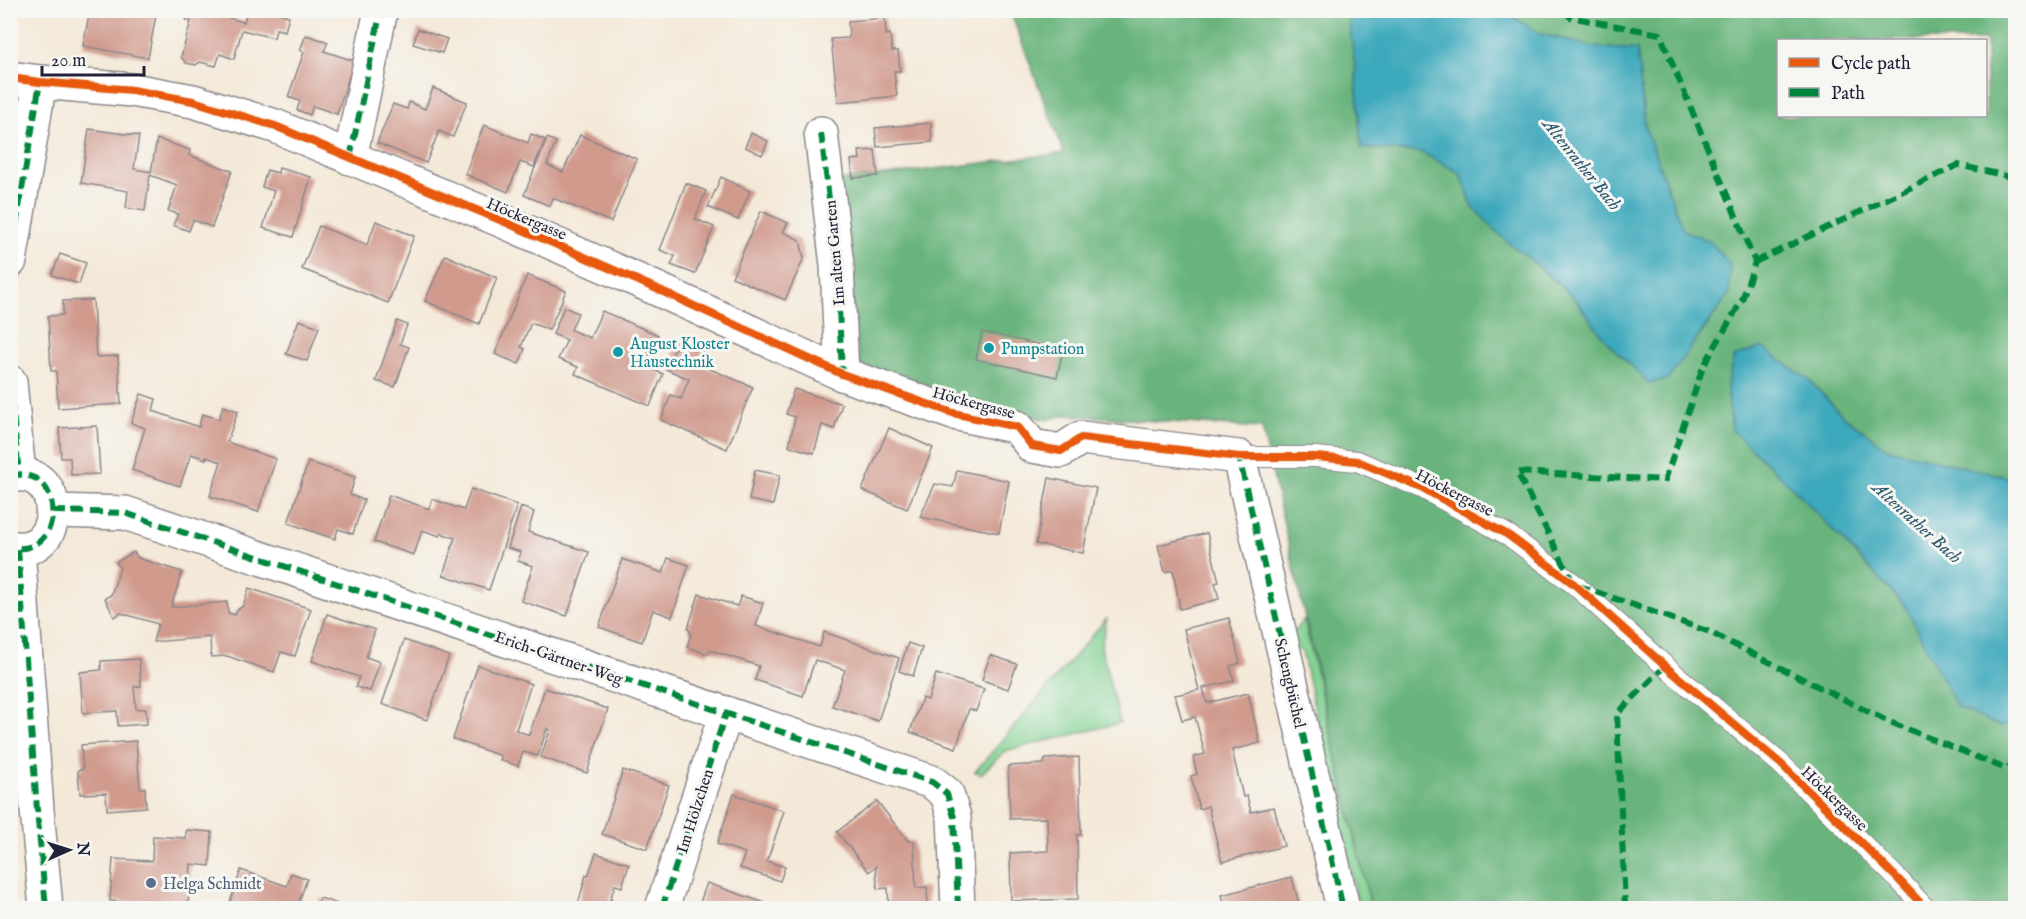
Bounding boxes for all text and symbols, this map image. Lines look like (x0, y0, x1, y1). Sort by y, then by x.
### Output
scale bar (42, 39, 144, 77)
legend (1777, 39, 1987, 117)
text: 20 m (51, 50, 86, 73)
text: Cycle path (1831, 53, 1911, 76)
text: Path (1831, 83, 1865, 106)
water label: Altenrather Bach (1535, 112, 1625, 216)
street label: Höckergasse (483, 194, 569, 246)
street label: Im alten Garten (821, 199, 851, 306)
place label: August Kloster Haustechnik (629, 335, 730, 373)
place label: Pumpstation (1001, 340, 1085, 360)
marker: Pumpstation (982, 341, 996, 355)
marker: August Kloster Haustechnik (611, 345, 625, 359)
street label: Höckergasse (930, 383, 1017, 425)
street label: Höckergasse (1412, 466, 1496, 522)
water label: Altenrather Bach (1865, 476, 1966, 570)
street label: Erich-Gärtner-Weg (491, 628, 626, 690)
street label: Schengbüchel (1269, 636, 1309, 731)
street label: Höckergasse (1796, 763, 1871, 836)
street label: Im Hölzchen (673, 766, 719, 856)
north arrow (39, 820, 99, 880)
text: N (72, 841, 92, 857)
place label: Helga Schmidt (163, 875, 262, 895)
marker: Helga Schmidt (144, 876, 158, 890)

